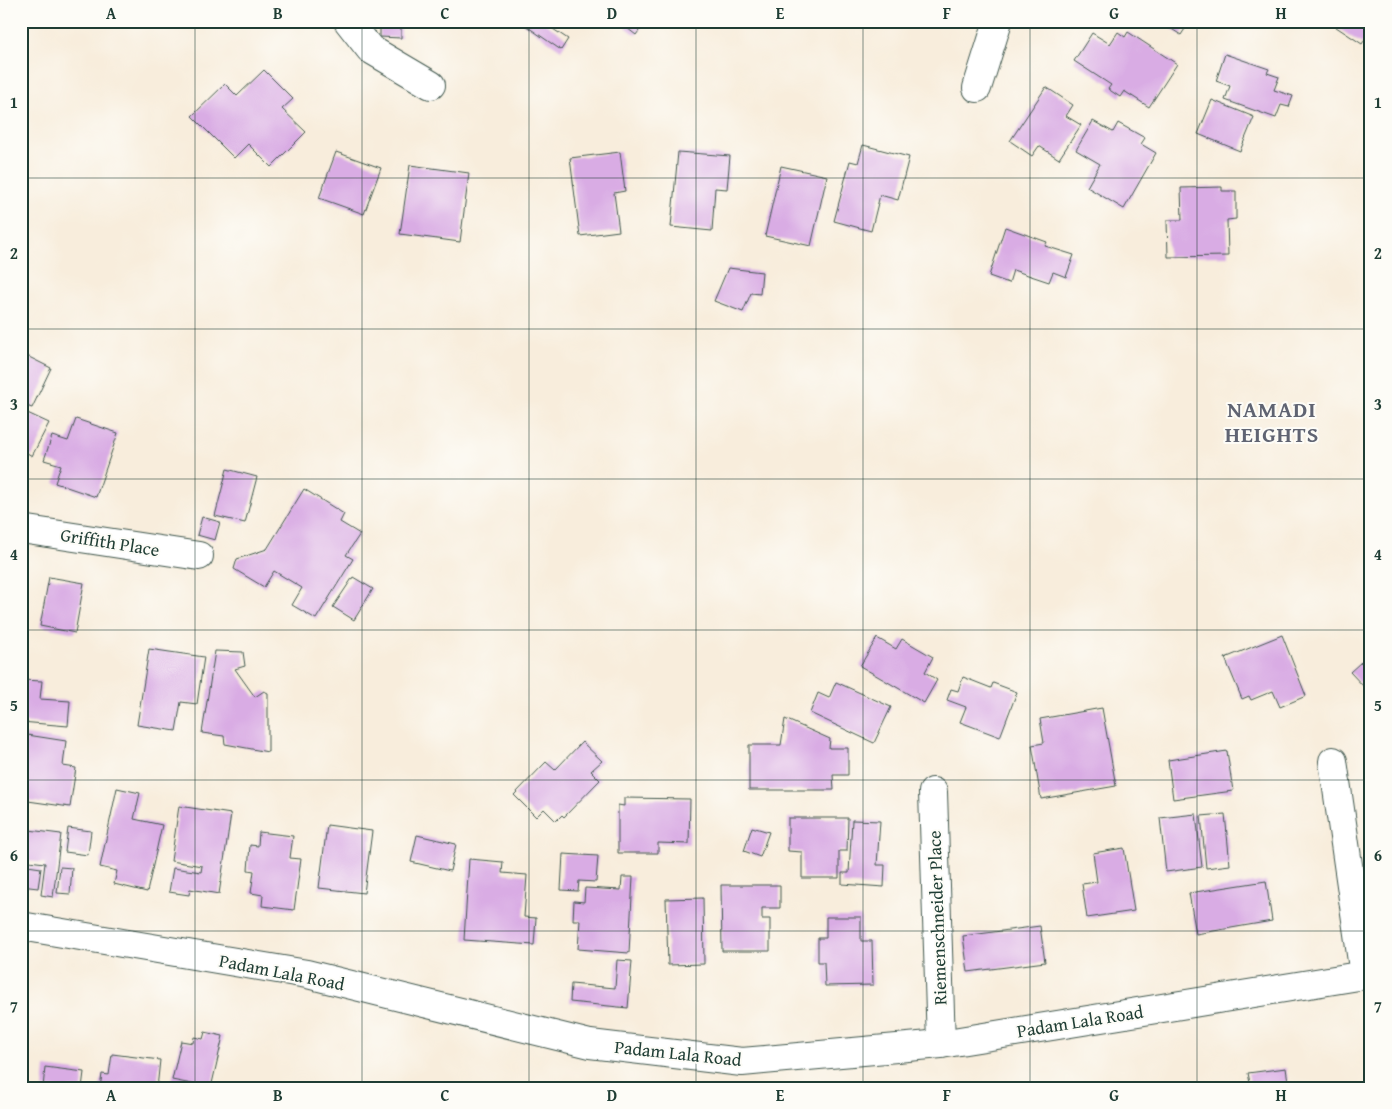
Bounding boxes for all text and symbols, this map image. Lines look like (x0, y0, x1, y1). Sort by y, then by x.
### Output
text: A (106, 1, 117, 25)
text: B (273, 1, 283, 25)
text: C (440, 1, 450, 25)
text: D (607, 1, 617, 25)
text: E (776, 1, 785, 25)
text: F (943, 1, 951, 25)
text: G (1109, 1, 1119, 25)
text: H (1275, 1, 1287, 25)
text: 1 (10, 90, 18, 114)
text: 1 (1374, 90, 1382, 114)
text: 2 (10, 241, 18, 265)
text: 2 (1374, 241, 1382, 265)
text: 3 (10, 392, 18, 416)
text: 3 (1374, 392, 1382, 416)
district label: NAMADI HEIGHTS (1225, 393, 1319, 450)
street label: Griffith Place (59, 521, 161, 563)
text: 4 (10, 542, 18, 566)
text: 4 (1374, 542, 1382, 566)
text: 5 (10, 693, 18, 717)
text: 5 (1374, 693, 1382, 717)
street label: Riemenschneider Place (920, 830, 954, 1006)
text: 6 (10, 843, 18, 867)
text: 6 (1374, 843, 1382, 867)
street label: Padam Lala Road (217, 947, 348, 997)
text: 7 (10, 994, 18, 1018)
text: 7 (1374, 994, 1382, 1018)
street label: Padam Lala Road (1015, 998, 1145, 1044)
street label: Padam Lala Road (613, 1033, 743, 1073)
text: A (106, 1083, 117, 1107)
text: B (273, 1083, 283, 1107)
text: C (440, 1083, 450, 1107)
text: D (607, 1083, 617, 1107)
text: E (776, 1083, 785, 1107)
text: F (943, 1083, 951, 1107)
text: G (1109, 1083, 1119, 1107)
text: H (1275, 1083, 1287, 1107)

